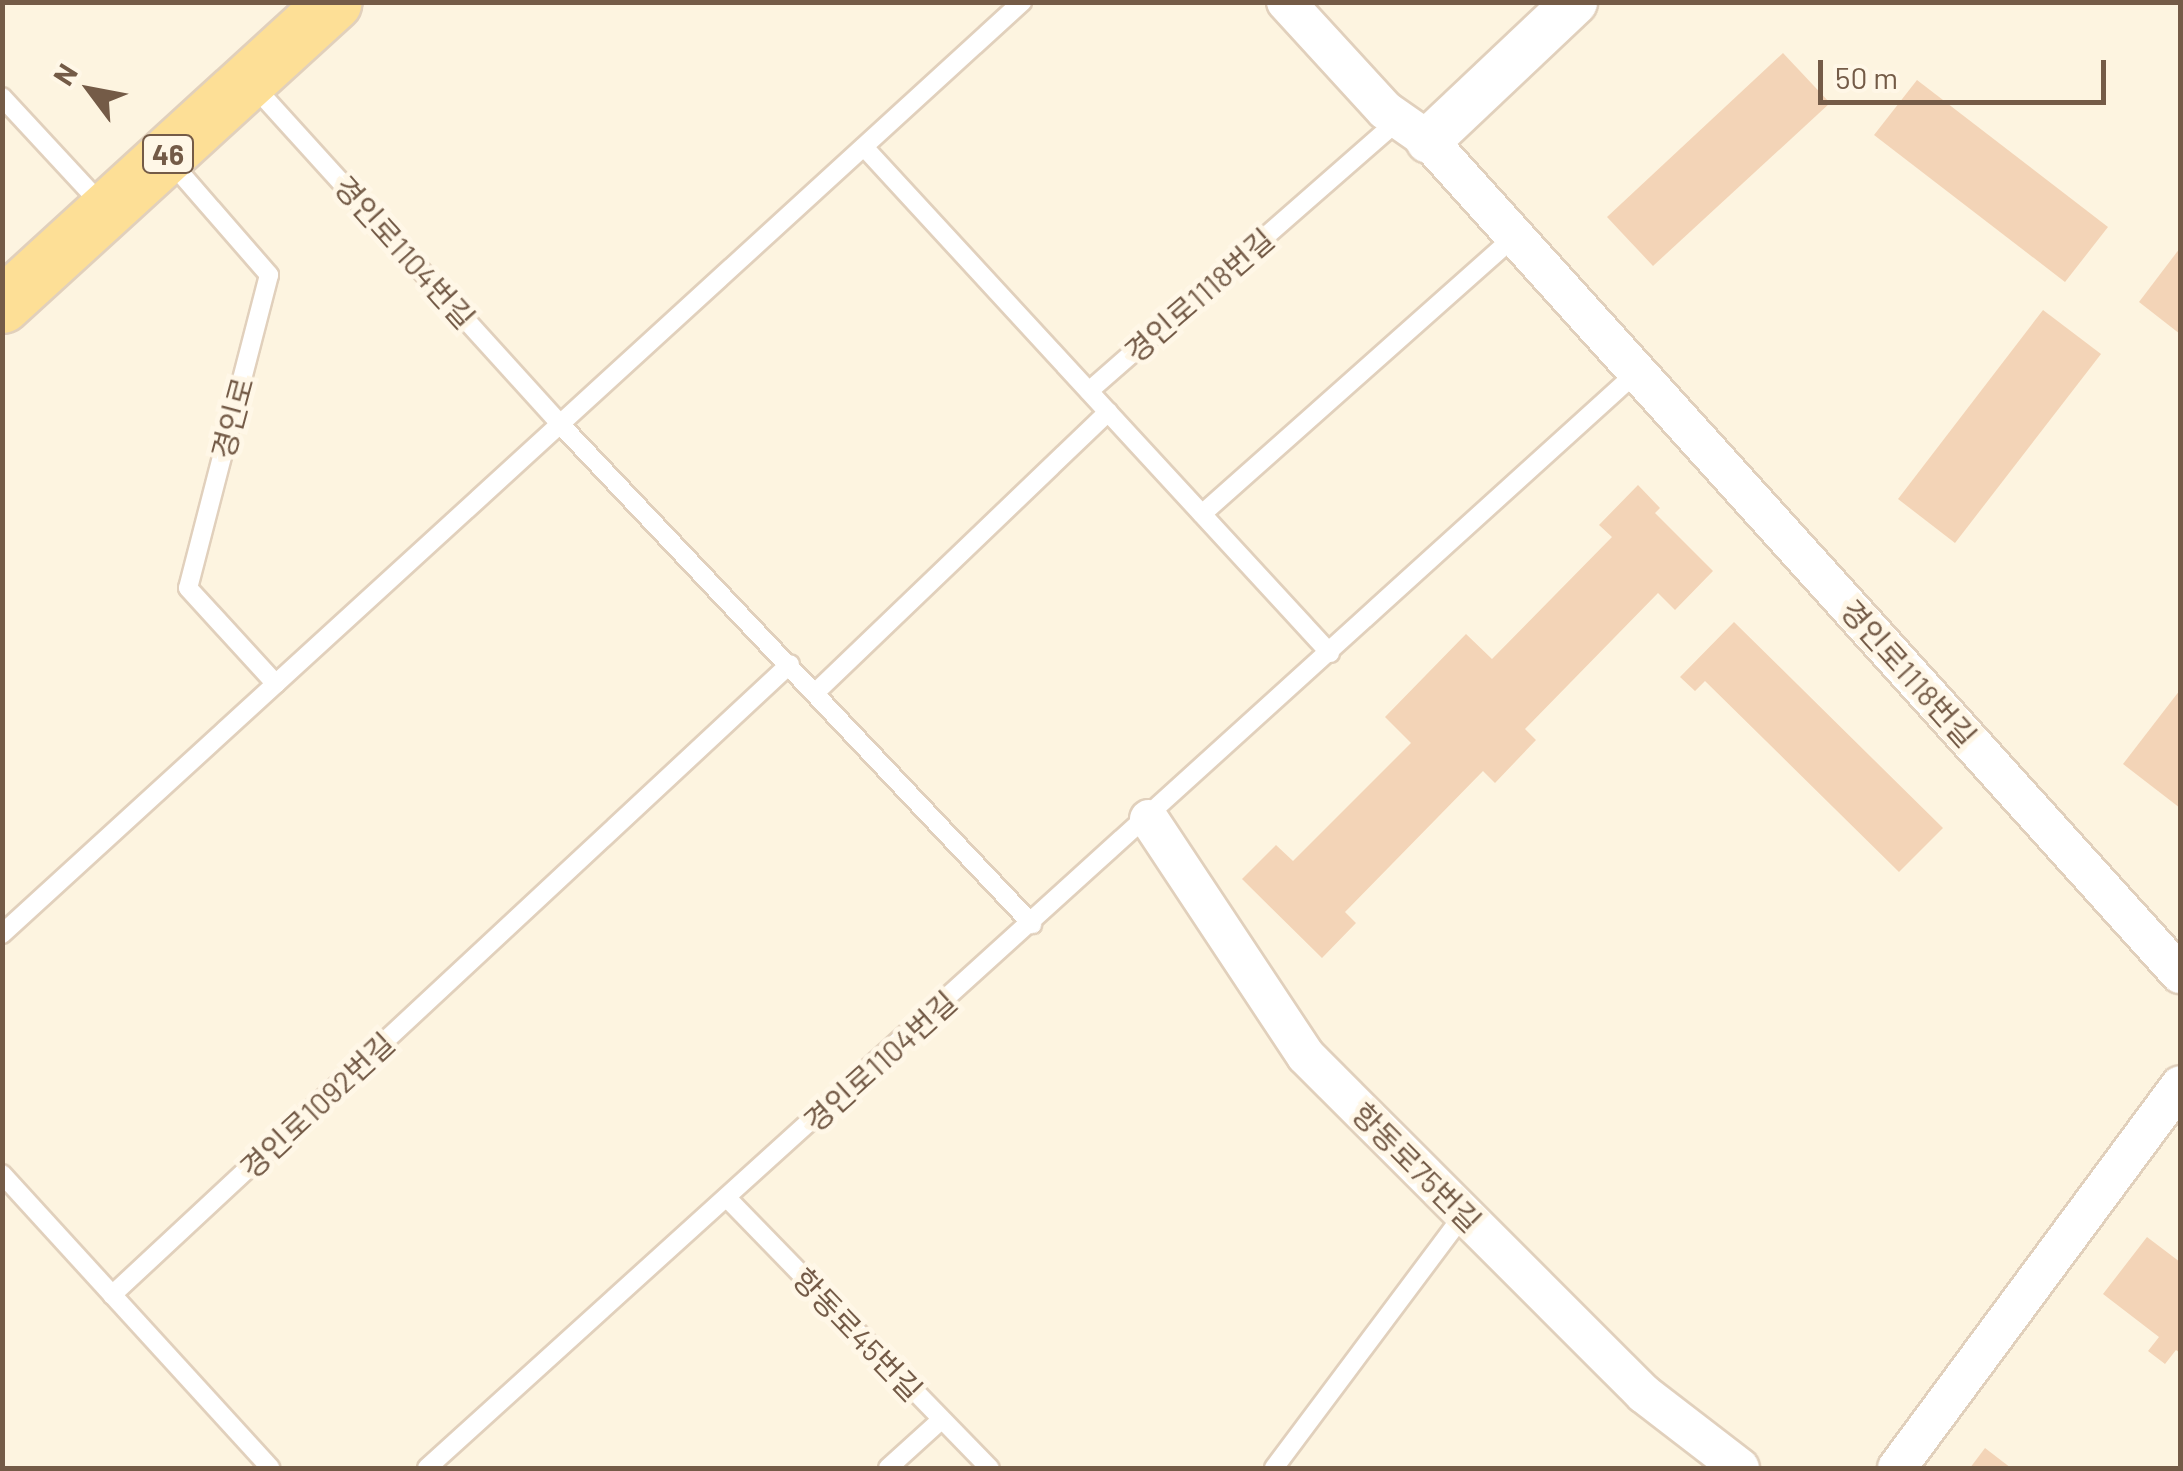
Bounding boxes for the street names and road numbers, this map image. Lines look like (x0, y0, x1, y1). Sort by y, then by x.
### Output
road number: 46 (140, 131, 196, 177)
street label: 경인로1104번길 (327, 168, 483, 336)
street label: 경인로1118번길 (1117, 221, 1281, 369)
street label: 경인로 (204, 373, 260, 463)
street label: 경인로1118번길 (1834, 592, 1984, 754)
street label: 경인로1104번길 (796, 983, 964, 1139)
street label: 경인로1092번길 (233, 1025, 401, 1185)
street label: 항동로75번길 (1345, 1095, 1489, 1239)
street label: 항동로45번길 (786, 1260, 930, 1408)

